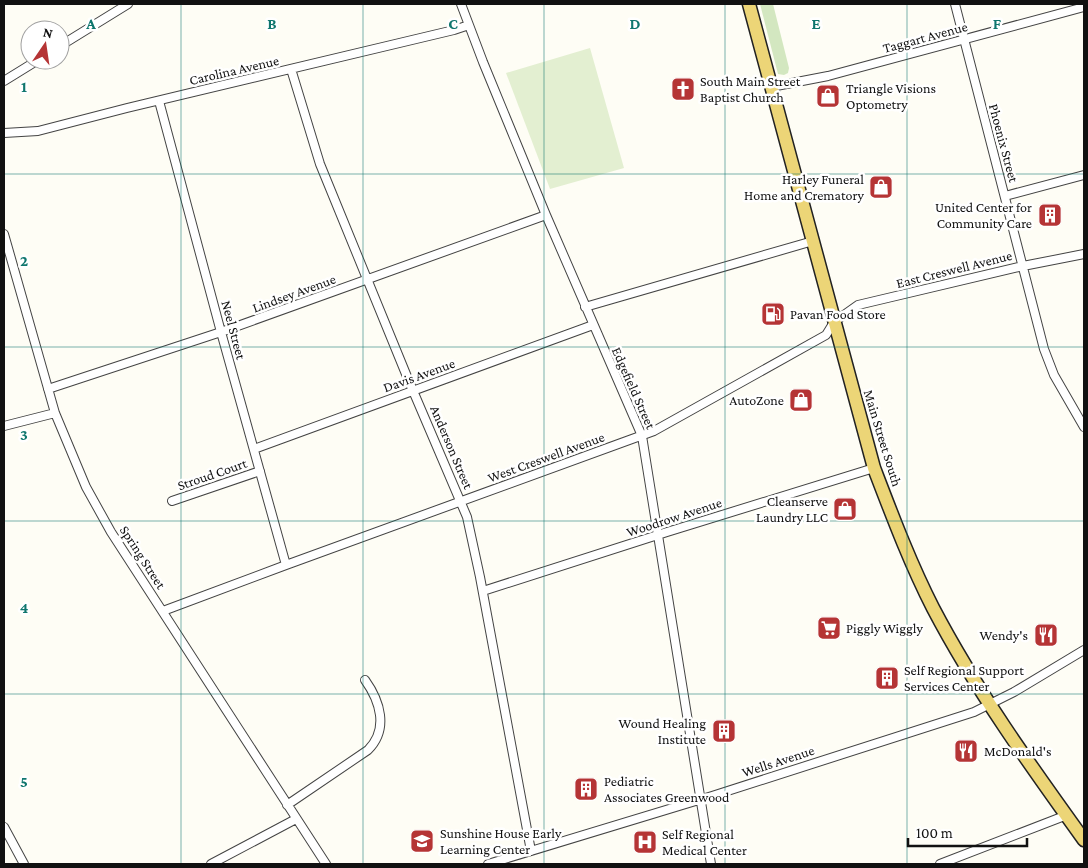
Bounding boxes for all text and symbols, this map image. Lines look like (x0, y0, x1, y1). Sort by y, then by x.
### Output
text: A (85, 15, 96, 32)
text: B (267, 15, 277, 32)
text: C (448, 15, 458, 32)
text: D (629, 15, 641, 32)
text: E (811, 15, 821, 32)
text: F (993, 15, 1002, 32)
street label: Taggart Avenue (881, 18, 969, 56)
north arrow (20, 20, 70, 70)
text: N (41, 23, 55, 41)
street label: Carolina Avenue (188, 52, 280, 88)
place label: South Main Street Baptist Church (700, 73, 801, 105)
church icon: South Main Street Baptist Church (670, 76, 696, 102)
text: 1 (21, 78, 27, 95)
place label: Triangle Visions Optometry (846, 80, 936, 112)
shop icon: Triangle Visions Optometry (815, 83, 841, 109)
street label: Phoenix Street (986, 102, 1022, 184)
place label: Harley Funeral Home and Crematory (744, 171, 865, 203)
shop icon: Harley Funeral Home and Crematory (868, 174, 894, 200)
place label: United Center for Community Care (935, 199, 1032, 231)
building icon: United Center for Community Care (1037, 202, 1063, 228)
street label: East Creswell Avenue (894, 247, 1014, 291)
text: 2 (20, 252, 28, 269)
street label: Lindsey Avenue (250, 271, 338, 315)
street label: Neel Street (218, 299, 250, 362)
fuel station icon: Pavan Food Store (760, 301, 786, 327)
place label: Pavan Food Store (790, 306, 886, 322)
street label: Edgefield Street (609, 345, 659, 432)
street label: Davis Avenue (381, 355, 457, 395)
shop icon: AutoZone (788, 387, 814, 413)
street label: Main Street South (861, 388, 905, 489)
place label: AutoZone (729, 392, 784, 408)
street label: Anderson Street (427, 403, 477, 492)
text: 3 (20, 426, 28, 443)
street label: West Creswell Avenue (485, 428, 607, 486)
street label: Stroud Court (175, 455, 249, 493)
place label: Cleanserve Laundry LLC (756, 493, 828, 525)
street label: Woodrow Avenue (624, 494, 724, 540)
shop icon: Cleanserve Laundry LLC (832, 496, 858, 522)
street label: Spring Street (117, 522, 170, 592)
text: 4 (20, 599, 29, 616)
supermarket icon: Piggly Wiggly (816, 615, 842, 641)
place label: Piggly Wiggly (846, 620, 923, 636)
restaurant icon: Wendy's (1033, 622, 1059, 648)
place label: Wendy's (980, 627, 1028, 643)
place label: Self Regional Support Services Center (904, 662, 1024, 694)
building icon: Self Regional Support Services Center (874, 665, 900, 691)
place label: Wound Healing Institute (618, 715, 706, 747)
building icon: Wound Healing Institute (711, 718, 737, 744)
restaurant icon: McDonald's (953, 738, 979, 764)
street label: Wells Avenue (740, 742, 816, 780)
place label: McDonald's (984, 743, 1051, 759)
text: 5 (20, 773, 28, 790)
place label: Pediatric Associates Greenwood (604, 773, 730, 805)
building icon: Pediatric Associates Greenwood (573, 776, 599, 802)
scale bar (908, 816, 1027, 848)
place label: Sunshine House Early Learning Center (440, 825, 562, 857)
text: 100 m (916, 825, 953, 841)
place label: Self Regional Medical Center (662, 826, 747, 858)
school or university icon: Sunshine House Early Learning Center (409, 828, 435, 854)
hospital icon: Self Regional Medical Center (632, 829, 658, 855)

